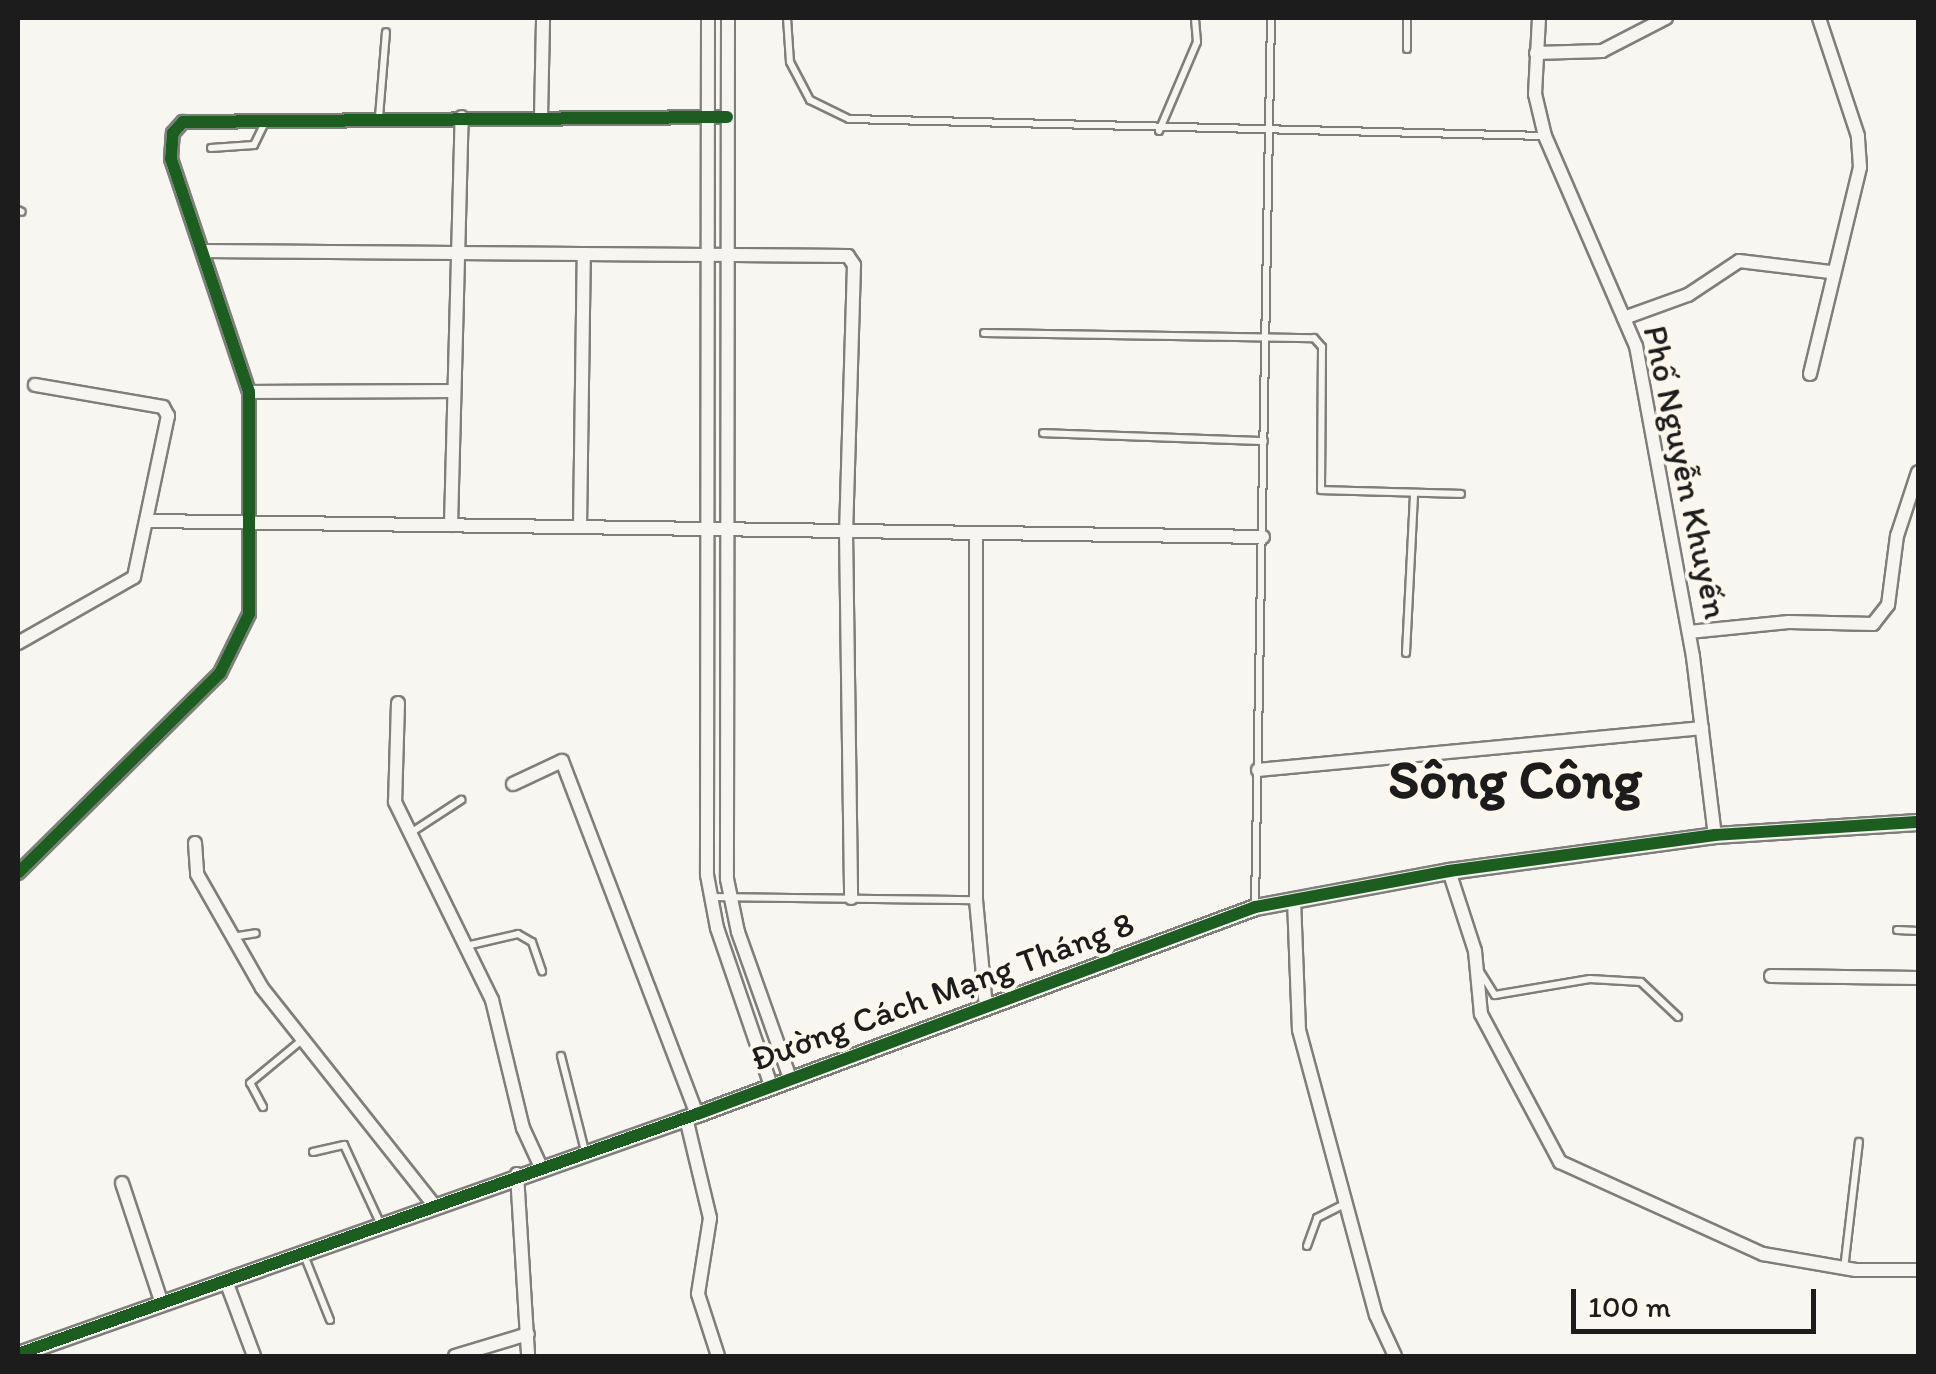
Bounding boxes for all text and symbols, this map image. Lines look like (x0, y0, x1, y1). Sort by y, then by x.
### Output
street label: Phố Nguyễn Khuyến (1634, 321, 1738, 623)
district label: Sông Công (1389, 747, 1641, 813)
street label: Đường Cách Mạng Tháng 8 (746, 902, 1138, 1080)
scale bar (1576, 1269, 1821, 1331)
text: 100 m (1588, 1288, 1671, 1325)

